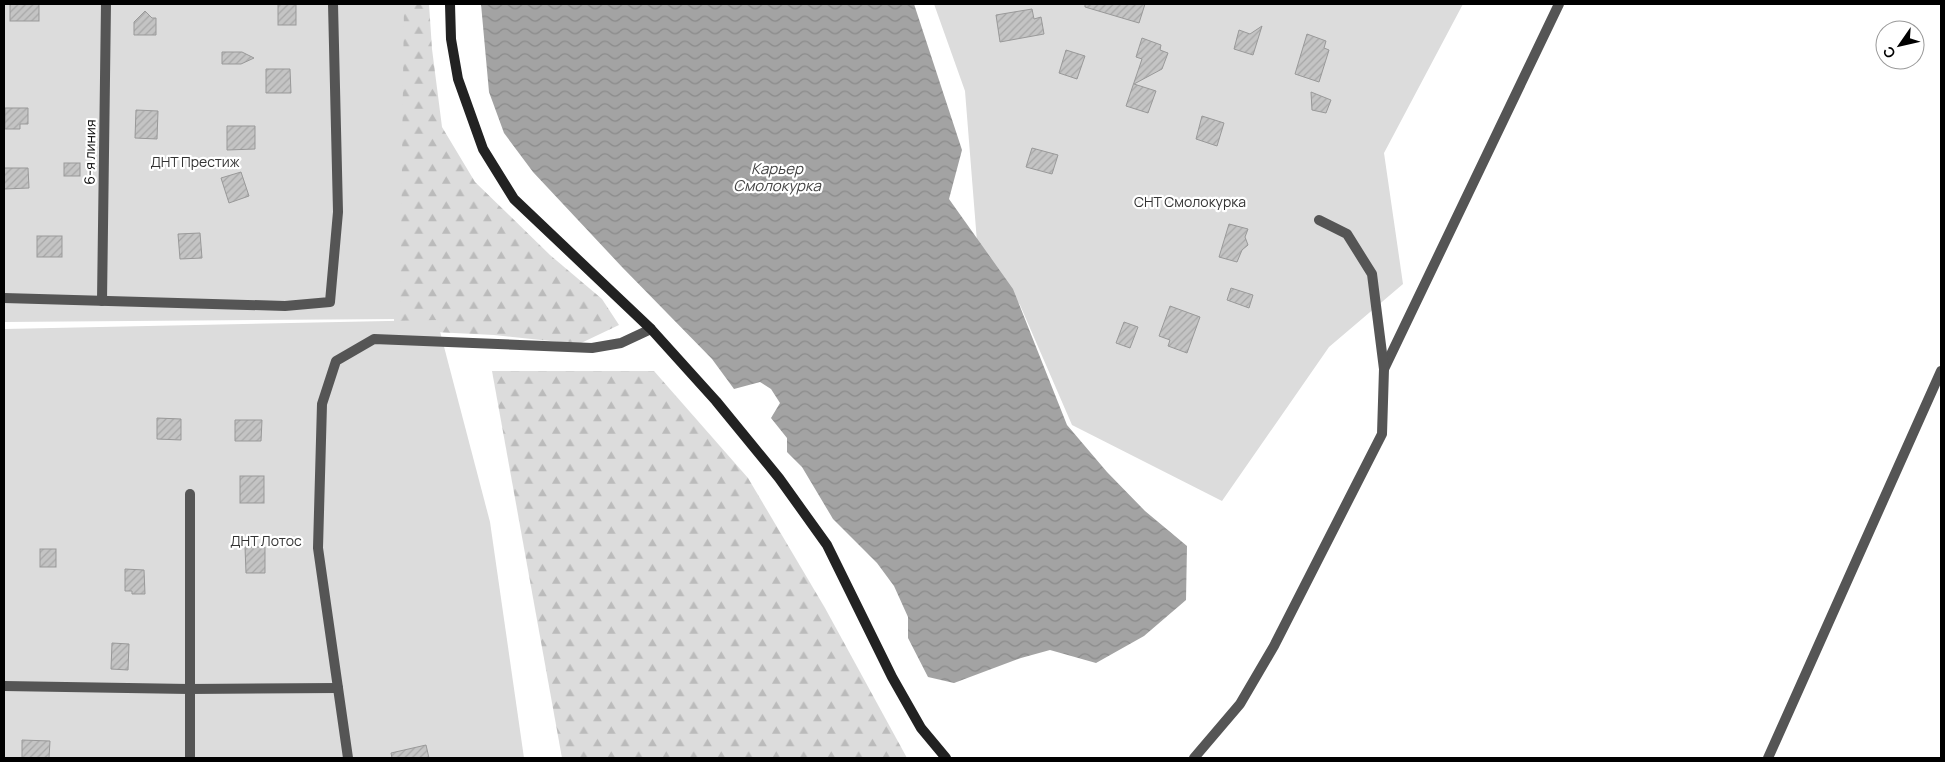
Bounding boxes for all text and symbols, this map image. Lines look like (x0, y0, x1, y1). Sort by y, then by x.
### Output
north arrow (1875, 20, 1925, 70)
text: С (1878, 43, 1900, 62)
street label: 6-я линия (79, 119, 100, 185)
park label: ДНТ Престиж (150, 152, 240, 171)
water label: Карьер Смолокурка (733, 158, 821, 196)
park label: СНТ Смолокурка (1134, 192, 1246, 211)
park label: ДНТ Лотос (230, 531, 302, 550)

